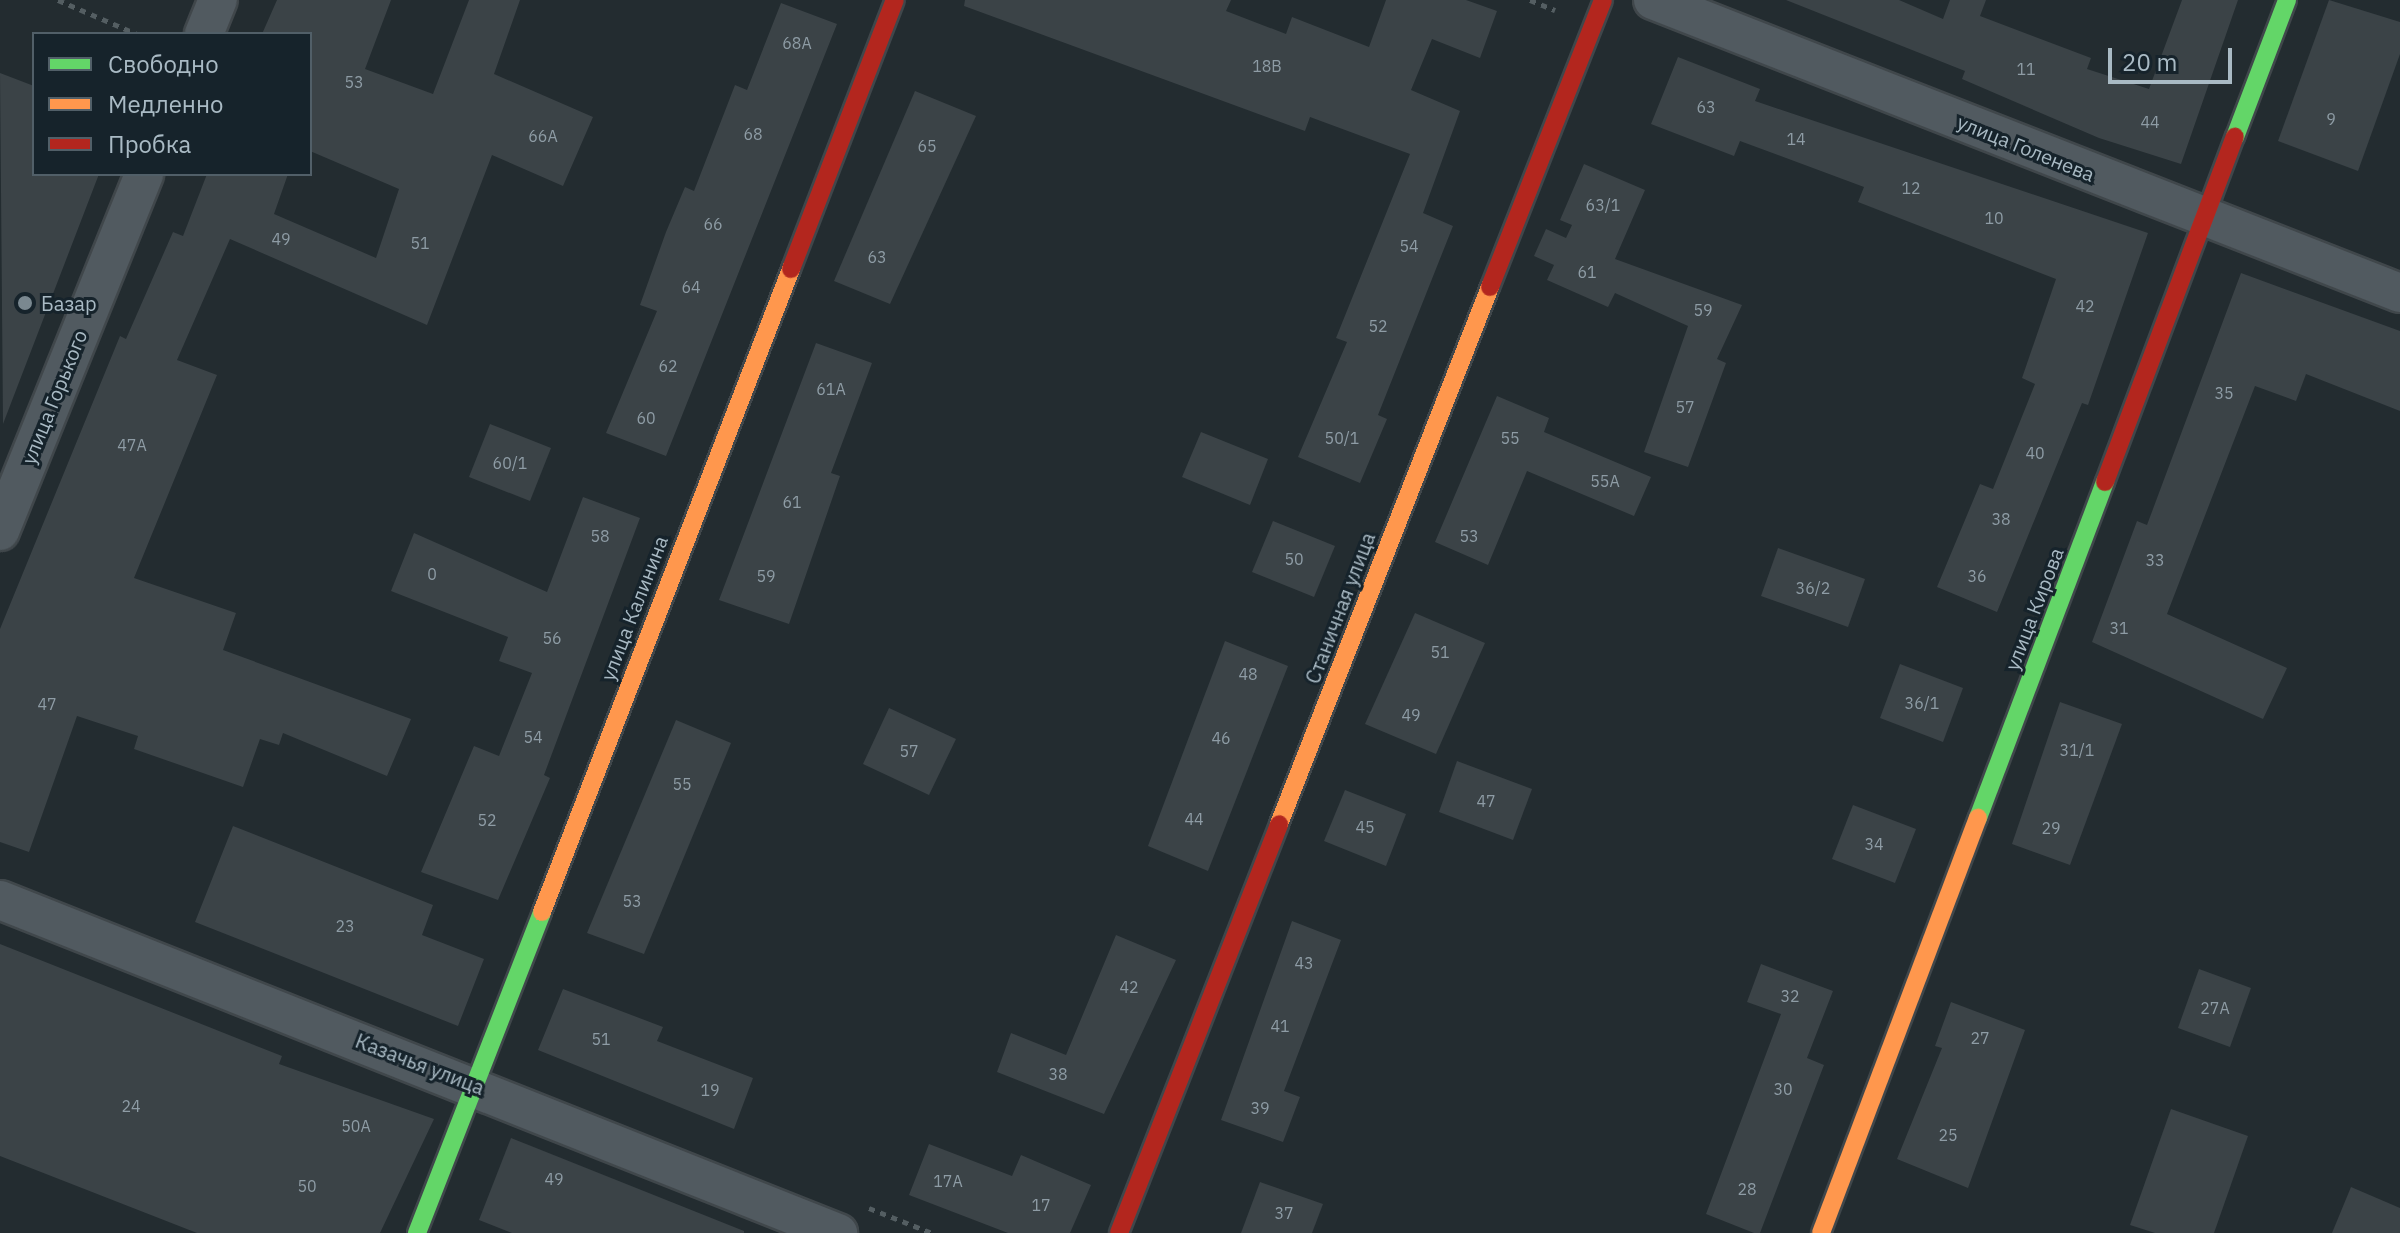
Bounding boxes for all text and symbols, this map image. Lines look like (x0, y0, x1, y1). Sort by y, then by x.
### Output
legend (32, 32, 312, 176)
scale bar (2112, 32, 2236, 82)
house number: 68А (782, 33, 812, 53)
text: 20 m (2122, 46, 2177, 78)
text: Свободно (108, 48, 219, 80)
house number: 18В (1252, 56, 1282, 76)
house number: 11 (2016, 59, 2036, 79)
house number: 53 (344, 72, 364, 92)
text: Медленно (108, 88, 224, 120)
house number: 63 (1696, 97, 1716, 117)
house number: 9 (2326, 109, 2336, 129)
street label: улица Голенева (1954, 110, 2098, 186)
house number: 44 (2140, 112, 2160, 132)
house number: 68 (743, 124, 763, 144)
house number: 66А (528, 126, 558, 146)
text: Пробка (108, 128, 191, 160)
house number: 14 (1786, 129, 1806, 149)
house number: 65 (917, 136, 937, 156)
house number: 12 (1901, 178, 1921, 198)
house number: 63/1 (1586, 195, 1620, 215)
house number: 10 (1984, 208, 2004, 228)
house number: 66 (703, 214, 723, 234)
house number: 49 (271, 229, 291, 249)
house number: 51 (410, 233, 430, 253)
house number: 54 (1399, 236, 1419, 256)
house number: 63 (867, 247, 887, 267)
house number: 61 (1577, 262, 1597, 282)
house number: 64 (681, 277, 701, 297)
place label: Базар (41, 291, 97, 315)
marker: Базар (16, 294, 34, 312)
house number: 42 (2075, 296, 2095, 316)
house number: 59 (1693, 300, 1713, 320)
house number: 52 (1368, 316, 1388, 336)
street label: улица Горького (16, 326, 92, 468)
house number: 62 (658, 356, 678, 376)
house number: 61А (816, 379, 846, 399)
house number: 35 (2214, 383, 2234, 403)
house number: 57 (1675, 397, 1695, 417)
house number: 60 (636, 408, 656, 428)
house number: 50/1 (1325, 428, 1359, 448)
house number: 55 (1500, 428, 1520, 448)
house number: 47А (117, 435, 147, 455)
house number: 40 (2025, 443, 2045, 463)
house number: 60/1 (493, 453, 527, 473)
house number: 55А (1590, 471, 1620, 491)
house number: 61 (782, 492, 802, 512)
house number: 38 (1991, 509, 2011, 529)
house number: 58 (590, 526, 610, 546)
house number: 53 (1459, 526, 1479, 546)
street label: Станичная улица (1300, 529, 1380, 687)
street label: улица Калинина (595, 532, 673, 684)
street label: улица Кирова (2000, 544, 2068, 674)
house number: 50 (1284, 549, 1304, 569)
house number: 33 (2145, 550, 2165, 570)
house number: 0 (427, 564, 437, 584)
house number: 59 (756, 566, 776, 586)
house number: 36 (1967, 566, 1987, 586)
house number: 36/2 (1796, 578, 1830, 598)
house number: 31 (2109, 618, 2129, 638)
house number: 56 (542, 628, 562, 648)
house number: 51 (1430, 642, 1450, 662)
house number: 48 (1238, 664, 1258, 684)
house number: 36/1 (1905, 693, 1939, 713)
house number: 47 (37, 694, 57, 714)
house number: 49 (1401, 705, 1421, 725)
house number: 54 (523, 727, 543, 747)
house number: 46 (1211, 728, 1231, 748)
house number: 31/1 (2060, 740, 2094, 760)
house number: 57 (899, 741, 919, 761)
house number: 55 (672, 774, 692, 794)
house number: 47 (1476, 791, 1496, 811)
house number: 44 (1184, 809, 1204, 829)
house number: 52 (477, 810, 497, 830)
house number: 45 (1355, 817, 1375, 837)
house number: 29 (2041, 818, 2061, 838)
house number: 34 (1864, 834, 1884, 854)
house number: 53 (622, 891, 642, 911)
house number: 23 (335, 916, 355, 936)
house number: 43 (1294, 953, 1314, 973)
house number: 42 (1119, 977, 1139, 997)
house number: 32 (1780, 986, 1800, 1006)
house number: 27А (2200, 998, 2230, 1018)
house number: 41 (1270, 1016, 1290, 1036)
street label: Казачья улица (352, 1028, 488, 1100)
house number: 27 (1970, 1028, 1990, 1048)
house number: 51 (591, 1029, 611, 1049)
house number: 38 (1048, 1064, 1068, 1084)
house number: 30 (1773, 1079, 1793, 1099)
house number: 19 (700, 1080, 720, 1100)
house number: 24 (121, 1096, 141, 1116)
house number: 39 (1250, 1098, 1270, 1118)
house number: 50А (341, 1116, 371, 1136)
house number: 25 (1938, 1125, 1958, 1145)
house number: 49 (544, 1169, 564, 1189)
house number: 17А (933, 1171, 963, 1191)
house number: 50 (297, 1176, 317, 1196)
house number: 28 (1737, 1179, 1757, 1199)
house number: 17 (1031, 1195, 1051, 1215)
house number: 37 (1274, 1203, 1294, 1223)

